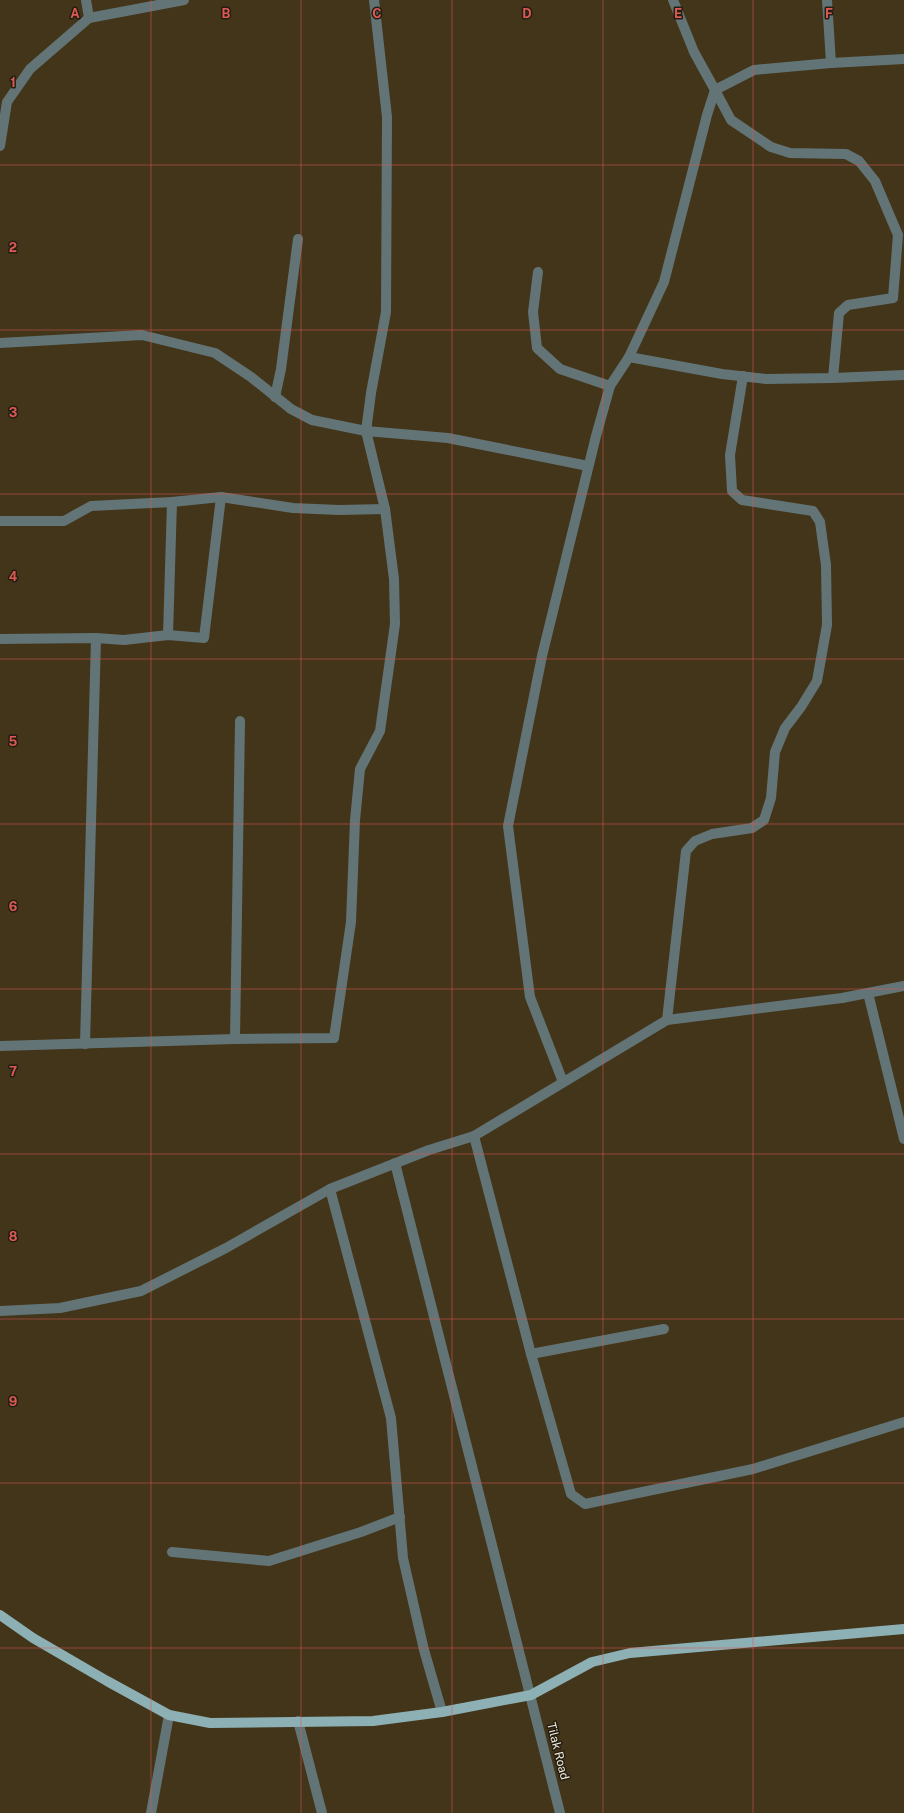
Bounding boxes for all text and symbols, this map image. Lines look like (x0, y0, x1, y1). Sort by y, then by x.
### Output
text: A (70, 6, 80, 21)
text: B (222, 6, 231, 21)
text: C (372, 6, 382, 21)
text: D (522, 6, 532, 21)
text: E (674, 6, 682, 21)
text: F (825, 6, 833, 21)
text: 1 (10, 75, 16, 90)
text: 2 (9, 240, 17, 255)
text: 3 (9, 405, 18, 420)
text: 4 (9, 569, 18, 584)
text: 5 (9, 734, 18, 749)
text: 6 (9, 899, 18, 914)
text: 7 (9, 1064, 17, 1079)
text: 8 (9, 1229, 18, 1244)
text: 9 (9, 1394, 17, 1409)
street label: Tilak Road (544, 1721, 572, 1781)

